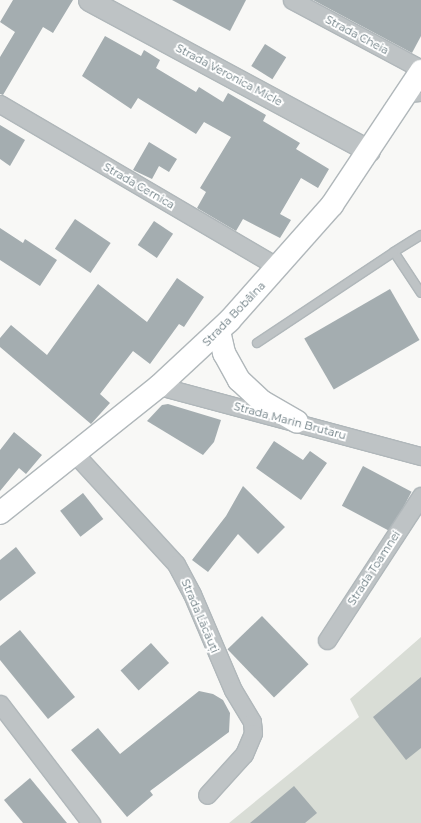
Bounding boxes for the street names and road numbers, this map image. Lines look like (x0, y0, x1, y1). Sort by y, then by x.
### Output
street label: Strada Cheia (323, 13, 391, 57)
street label: Strada Veronica Micle (174, 41, 284, 109)
street label: Strada Cernica (101, 160, 177, 212)
street label: Strada Bobâlna (200, 279, 268, 349)
street label: Strada Marin Brutaru (232, 400, 348, 442)
street label: Strada Toamnei (345, 528, 403, 608)
street label: Strada Lăcăuți (178, 577, 222, 655)

